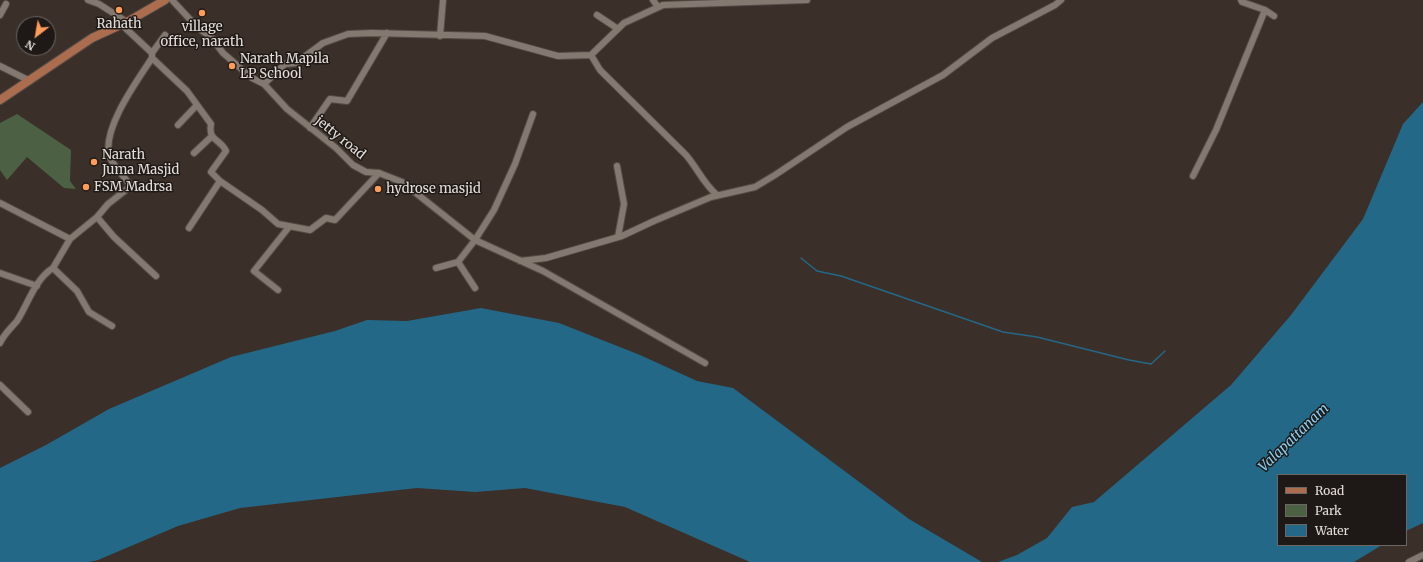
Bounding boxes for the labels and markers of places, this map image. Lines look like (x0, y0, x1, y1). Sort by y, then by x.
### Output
marker: Rahath (114, 5, 124, 15)
marker: village office, narath (197, 8, 207, 18)
place label: Rahath (96, 16, 142, 32)
place label: village office, narath (160, 19, 244, 50)
place label: Narath Mapila LP School (240, 51, 329, 82)
marker: Narath Mapila LP School (227, 61, 237, 71)
place label: Narath Juma Masjid (102, 147, 179, 178)
marker: Narath Juma Masjid (89, 157, 99, 167)
place label: FSM Madrsa (94, 179, 172, 195)
place label: hydrose masjid (386, 181, 481, 197)
marker: FSM Madrsa (81, 182, 91, 192)
marker: hydrose masjid (373, 184, 383, 194)

